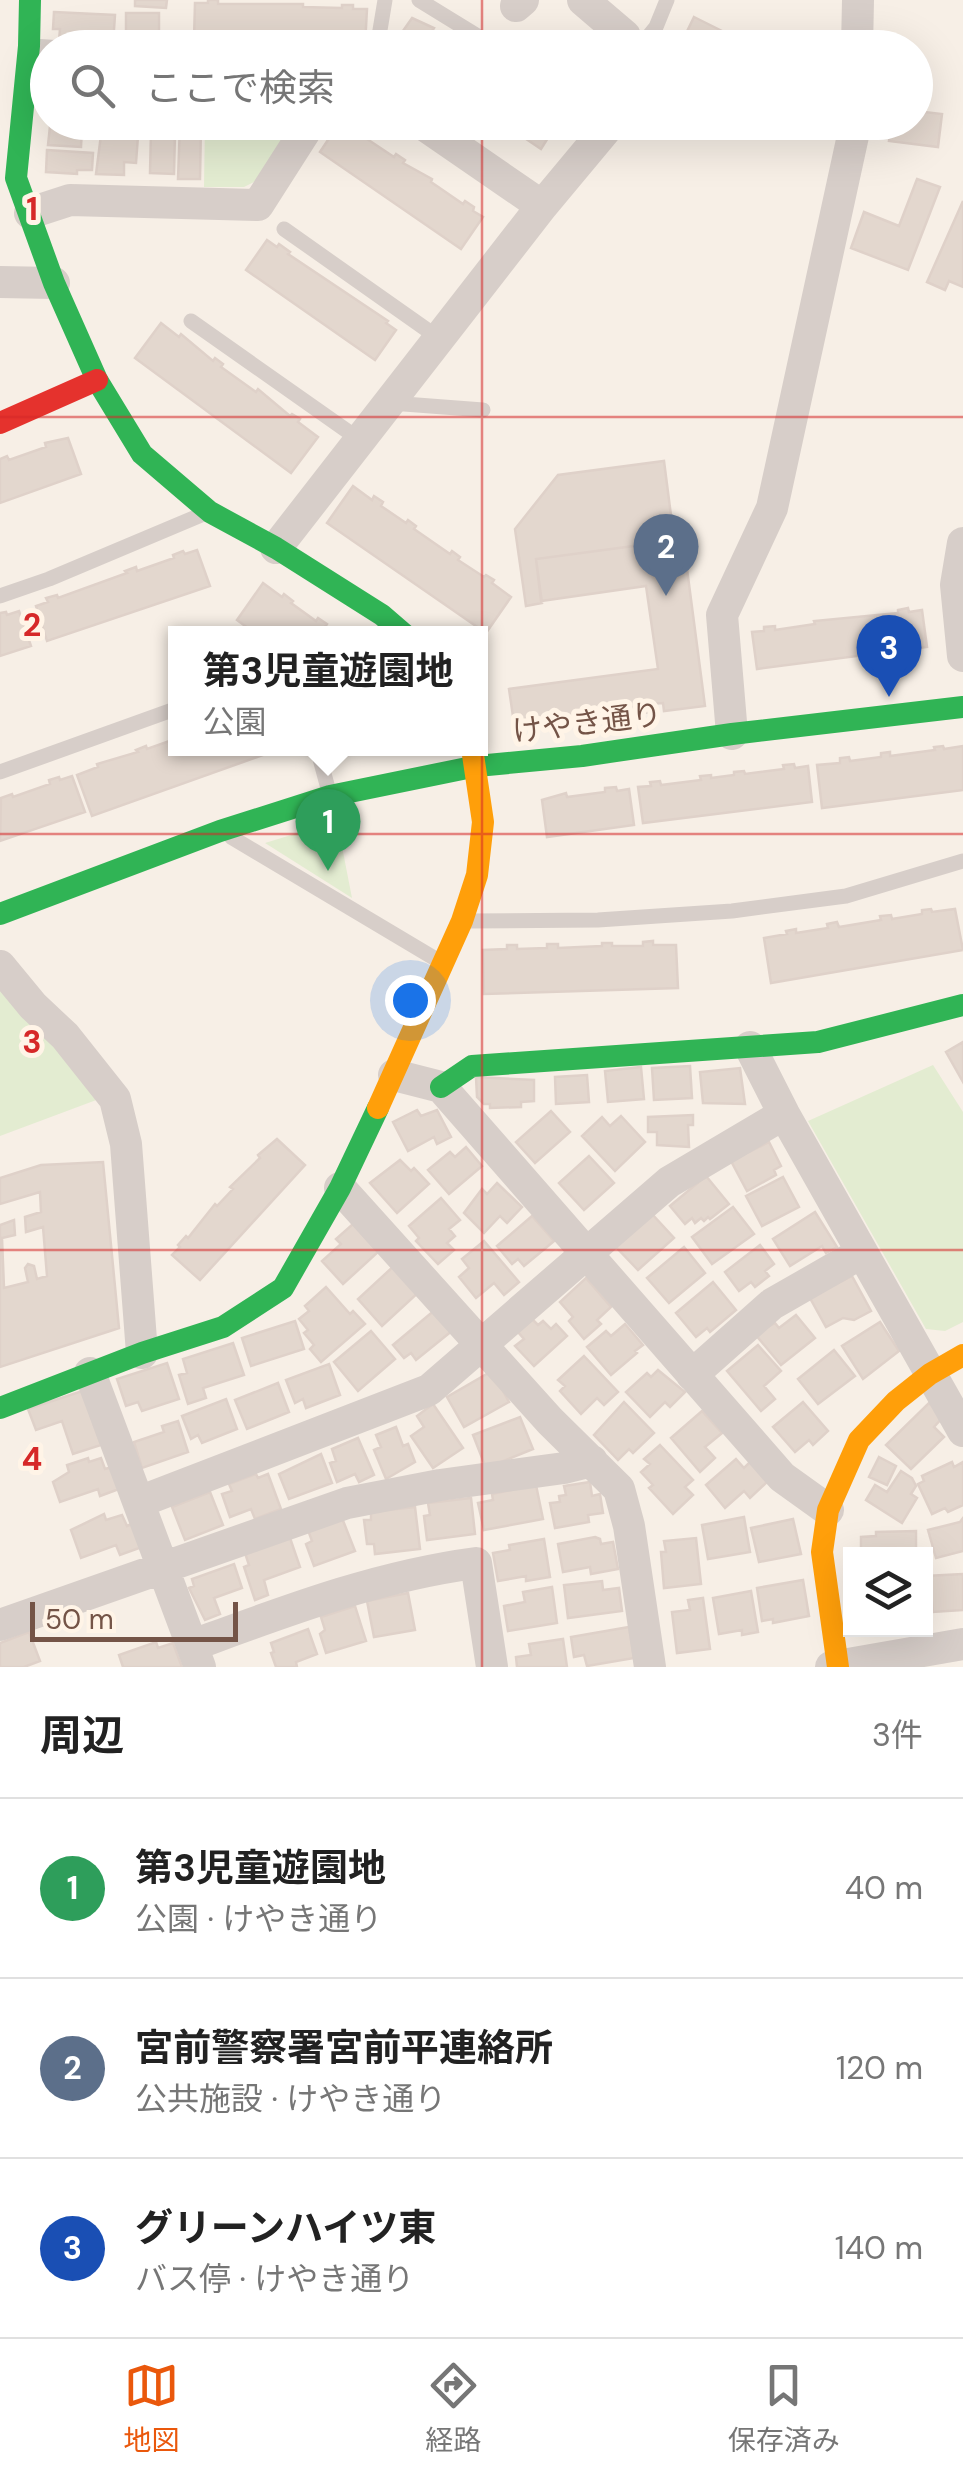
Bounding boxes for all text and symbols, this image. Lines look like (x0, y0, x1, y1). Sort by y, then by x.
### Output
search box (30, 30, 933, 140)
icon: search (65, 58, 120, 113)
text: ここで検索 (145, 63, 335, 113)
text: 1 (26, 188, 38, 230)
pin: 2 (634, 514, 698, 596)
text: 2 (23, 604, 41, 646)
pin: 3 (856, 614, 922, 697)
popup (168, 626, 488, 756)
text: 第3児童遊園地 (203, 646, 453, 696)
street label: けやき通り (510, 694, 664, 751)
text: 公園 (203, 701, 267, 743)
pin: 1 (296, 788, 360, 871)
your location (385, 975, 436, 1026)
text: 3 (22, 1021, 42, 1063)
text: 4 (22, 1438, 42, 1480)
map controls (843, 1547, 933, 1637)
button: layers (843, 1547, 933, 1637)
scale bar (30, 1597, 238, 1642)
text: 50 m (45, 1601, 114, 1638)
text: 周辺 (40, 1708, 124, 1763)
text: 3件 (872, 1714, 923, 1756)
text: 第3児童遊園地 (135, 1843, 386, 1893)
text: 1 (67, 1867, 78, 1909)
text: 40 m (845, 1867, 923, 1909)
text: 公園 · けやき通り (135, 1898, 382, 1940)
text: 宮前警察署宮前平連絡所 (135, 2023, 553, 2073)
text: 2 (63, 2047, 82, 2089)
text: 120 m (836, 2047, 923, 2089)
text: 公共施設 · けやき通り (135, 2078, 446, 2120)
text: グリーンハイツ東 (135, 2203, 436, 2253)
text: 3 (63, 2227, 82, 2269)
text: 140 m (835, 2227, 923, 2269)
text: バス停 · けやき通り (135, 2258, 414, 2300)
tab: 地図 (123, 2358, 179, 2459)
tab: 経路 (425, 2358, 482, 2459)
tab: 保存済み (728, 2358, 840, 2459)

